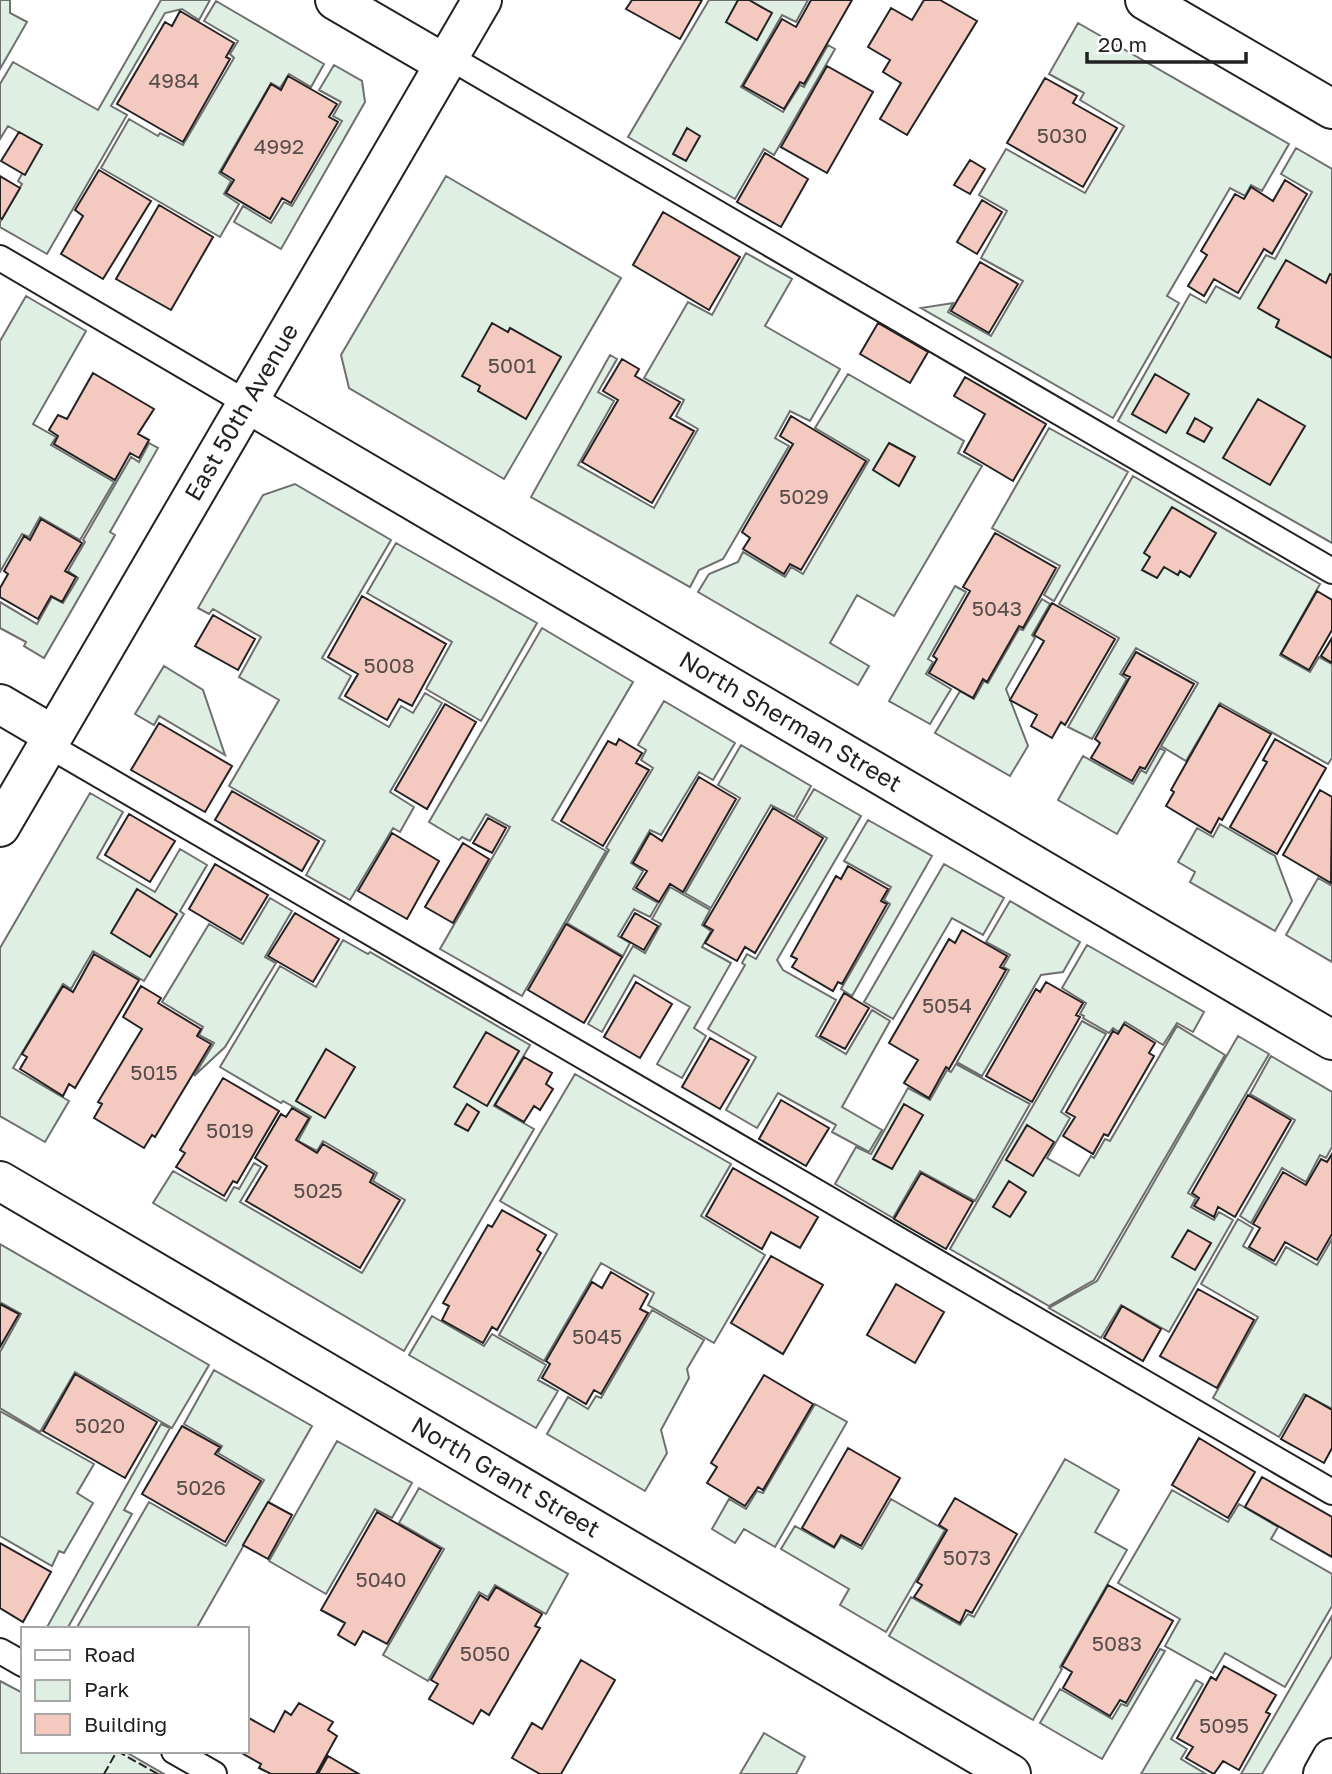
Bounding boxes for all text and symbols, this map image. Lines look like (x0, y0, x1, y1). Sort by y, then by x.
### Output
scale bar (1087, 21, 1246, 65)
text: 20 m (1098, 31, 1147, 57)
house number: 4984 (148, 67, 200, 93)
house number: 5030 (1037, 122, 1087, 148)
house number: 4992 (254, 133, 304, 159)
street label: East 50th Avenue (177, 318, 303, 505)
house number: 5001 (488, 352, 536, 378)
house number: 5029 (779, 483, 829, 509)
house number: 5043 (972, 595, 1022, 621)
street label: North Sherman Street (675, 644, 907, 797)
house number: 5008 (363, 652, 415, 678)
house number: 5054 (922, 992, 972, 1018)
house number: 5015 (130, 1059, 178, 1085)
house number: 5019 (206, 1117, 254, 1143)
house number: 5025 (293, 1177, 343, 1203)
house number: 5045 (572, 1323, 622, 1349)
street label: North Grant Street (407, 1410, 606, 1543)
house number: 5020 (75, 1412, 125, 1438)
house number: 5026 (176, 1474, 226, 1500)
house number: 5073 (943, 1544, 991, 1570)
house number: 5040 (355, 1566, 407, 1592)
legend (21, 1627, 248, 1753)
house number: 5083 (1092, 1630, 1142, 1656)
house number: 5050 (460, 1640, 510, 1666)
text: Road (84, 1641, 135, 1667)
text: Park (84, 1676, 130, 1702)
text: Building (84, 1711, 167, 1737)
house number: 5095 (1199, 1712, 1249, 1738)

